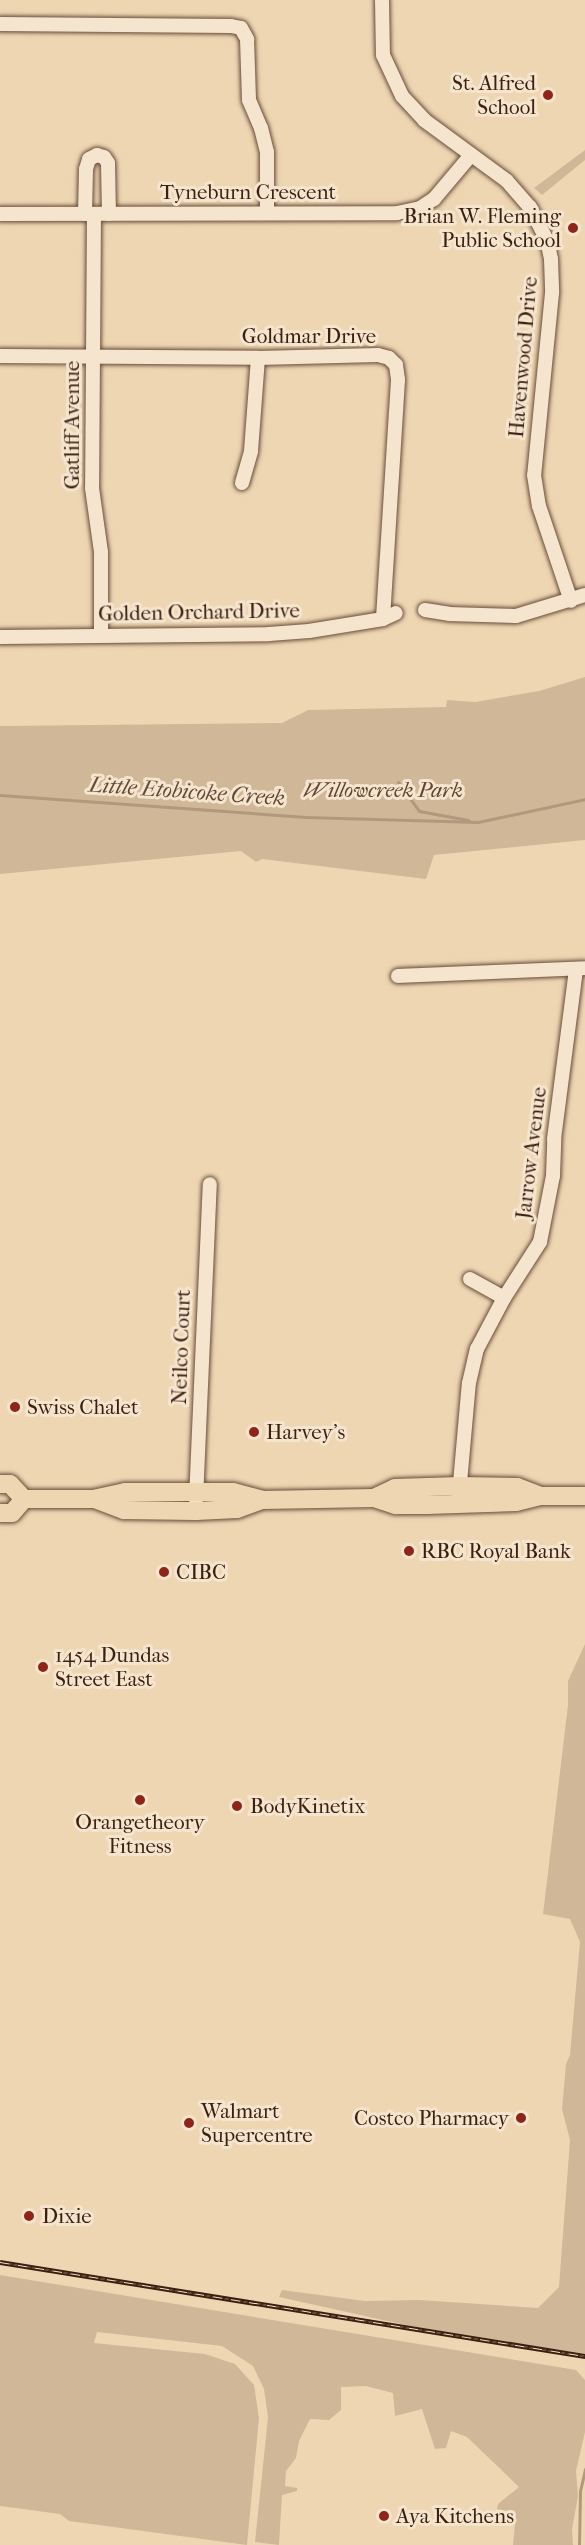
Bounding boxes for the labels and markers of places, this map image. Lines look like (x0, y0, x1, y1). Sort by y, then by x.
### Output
place label: St. Alfred School (452, 70, 536, 120)
marker: St. Alfred School (541, 88, 555, 102)
place label: Brian W. Fleming Public School (404, 203, 561, 253)
marker: Brian W. Fleming Public School (566, 221, 580, 235)
place label: Swiss Chalet (27, 1394, 139, 1420)
marker: Swiss Chalet (8, 1400, 22, 1414)
place label: Harvey's (266, 1419, 345, 1445)
marker: Harvey's (247, 1425, 261, 1439)
place label: RBC Royal Bank (421, 1538, 571, 1564)
marker: RBC Royal Bank (402, 1544, 416, 1558)
place label: CIBC (176, 1559, 226, 1585)
marker: CIBC (157, 1565, 171, 1579)
place label: 1454 Dundas Street East (55, 1642, 169, 1692)
marker: 1454 Dundas Street East (36, 1660, 50, 1674)
marker: Orangetheory Fitness (133, 1793, 147, 1807)
place label: BodyKinetix (250, 1793, 365, 1819)
marker: BodyKinetix (228, 1797, 246, 1815)
place label: Orangetheory Fitness (75, 1809, 205, 1859)
place label: Walmart Supercentre (201, 2098, 313, 2148)
place label: Costco Pharmacy (354, 2105, 509, 2131)
marker: Costco Pharmacy (514, 2111, 528, 2125)
marker: Walmart Supercentre (182, 2116, 196, 2130)
place label: Dixie (42, 2203, 92, 2229)
marker: Dixie (20, 2207, 38, 2225)
place label: Aya Kitchens (396, 2503, 514, 2529)
marker: Aya Kitchens (377, 2509, 391, 2523)

